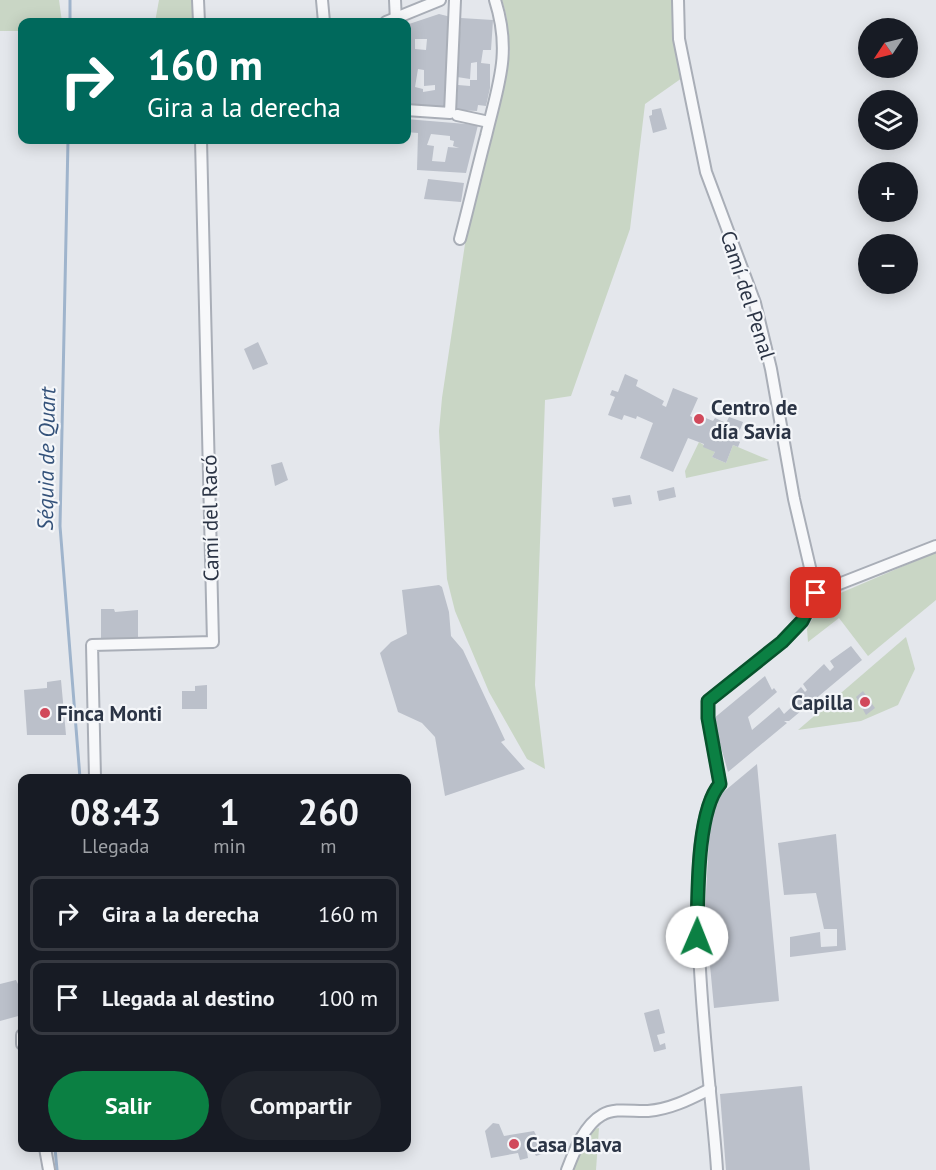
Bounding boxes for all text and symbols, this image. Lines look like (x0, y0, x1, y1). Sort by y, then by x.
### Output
north arrow (858, 18, 918, 78)
map controls (858, 18, 918, 294)
text: 160 m (147, 37, 263, 92)
icon: right (48, 42, 126, 120)
text: Gira a la derecha (147, 90, 341, 124)
button: layers (858, 90, 918, 150)
button: + (858, 162, 918, 222)
street label: Camí del Penal (714, 227, 782, 363)
button: − (858, 234, 918, 294)
water label: Séquia de Quart (31, 386, 61, 531)
place label: Centro de día Savia (711, 394, 797, 445)
marker: Centro de día Savia (692, 412, 706, 426)
street label: Camí del Racó (195, 454, 225, 582)
pin (790, 567, 841, 618)
icon: arrive (799, 576, 832, 609)
place label: Capilla (791, 689, 853, 716)
marker: Capilla (858, 695, 872, 709)
place label: Finca Monti (57, 700, 162, 727)
marker: Finca Monti (38, 706, 52, 720)
text: 08:43 (70, 788, 161, 835)
text: 1 (219, 788, 240, 835)
text: 260 (298, 788, 359, 835)
text: Llegada (82, 833, 149, 859)
text: min (213, 833, 246, 859)
text: m (320, 833, 337, 859)
icon: right (51, 897, 84, 930)
text: Gira a la derecha (102, 900, 259, 928)
text: 160 m (318, 900, 378, 928)
position arrow (665, 905, 729, 969)
icon: arrive (51, 981, 84, 1014)
text: Llegada al destino (102, 984, 275, 1012)
text: 100 m (318, 984, 378, 1012)
button: Salir (48, 1071, 209, 1140)
button: Compartir (221, 1071, 381, 1140)
place label: Casa Blava (526, 1131, 622, 1158)
marker: Casa Blava (507, 1137, 521, 1151)

